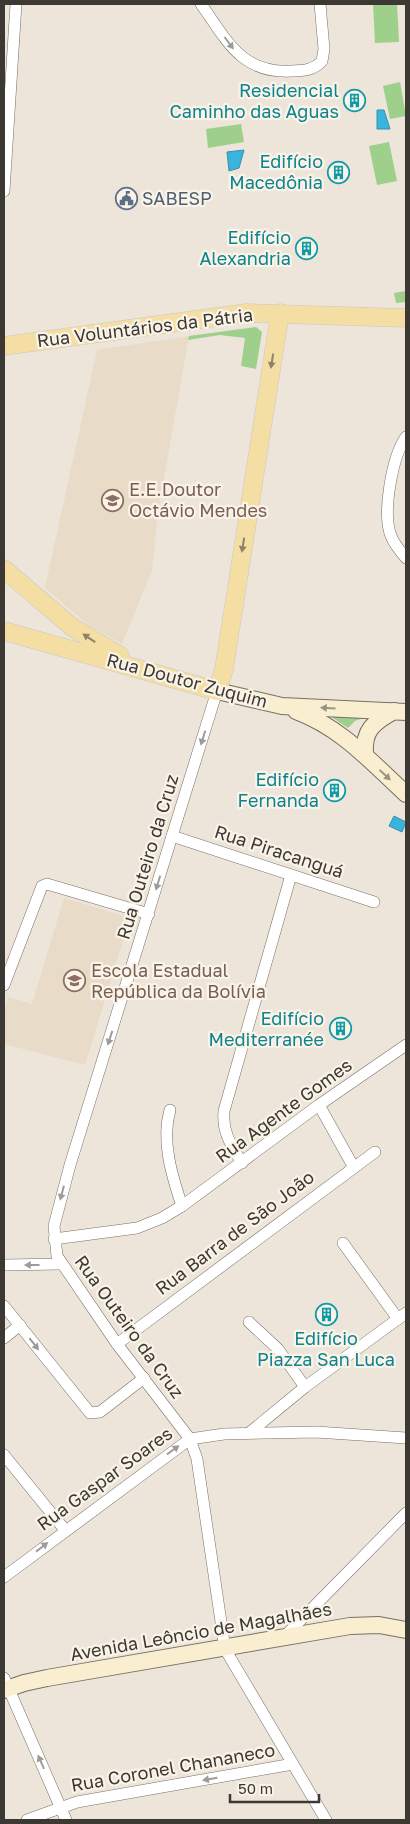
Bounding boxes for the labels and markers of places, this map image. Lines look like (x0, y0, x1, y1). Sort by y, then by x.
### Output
place label: Residencial Caminho das Aguas (170, 79, 339, 122)
building icon: Residencial Caminho das Aguas (343, 89, 367, 113)
place label: Edifício Macedônia (229, 150, 323, 193)
building icon: Edifício Macedônia (327, 160, 351, 184)
public building icon: SABESP (114, 187, 138, 211)
place label: SABESP (142, 187, 212, 209)
place label: Edifício Alexandria (200, 226, 291, 269)
building icon: Edifício Alexandria (295, 236, 319, 260)
place label: E.E.Doutor Octávio Mendes (129, 478, 267, 521)
school or university icon: E.E.Doutor Octávio Mendes (101, 488, 125, 512)
place label: Edifício Fernanda (237, 768, 319, 811)
building icon: Edifício Fernanda (323, 778, 347, 802)
place label: Escola Estadual República da Bolívia (91, 959, 266, 1002)
school or university icon: Escola Estadual República da Bolívia (63, 969, 87, 993)
place label: Edifício Mediterranée (209, 1007, 324, 1050)
building icon: Edifício Mediterranée (328, 1017, 352, 1041)
building icon: Edifício Piazza San Luca (314, 1302, 338, 1326)
place label: Edifício Piazza San Luca (257, 1327, 395, 1370)

